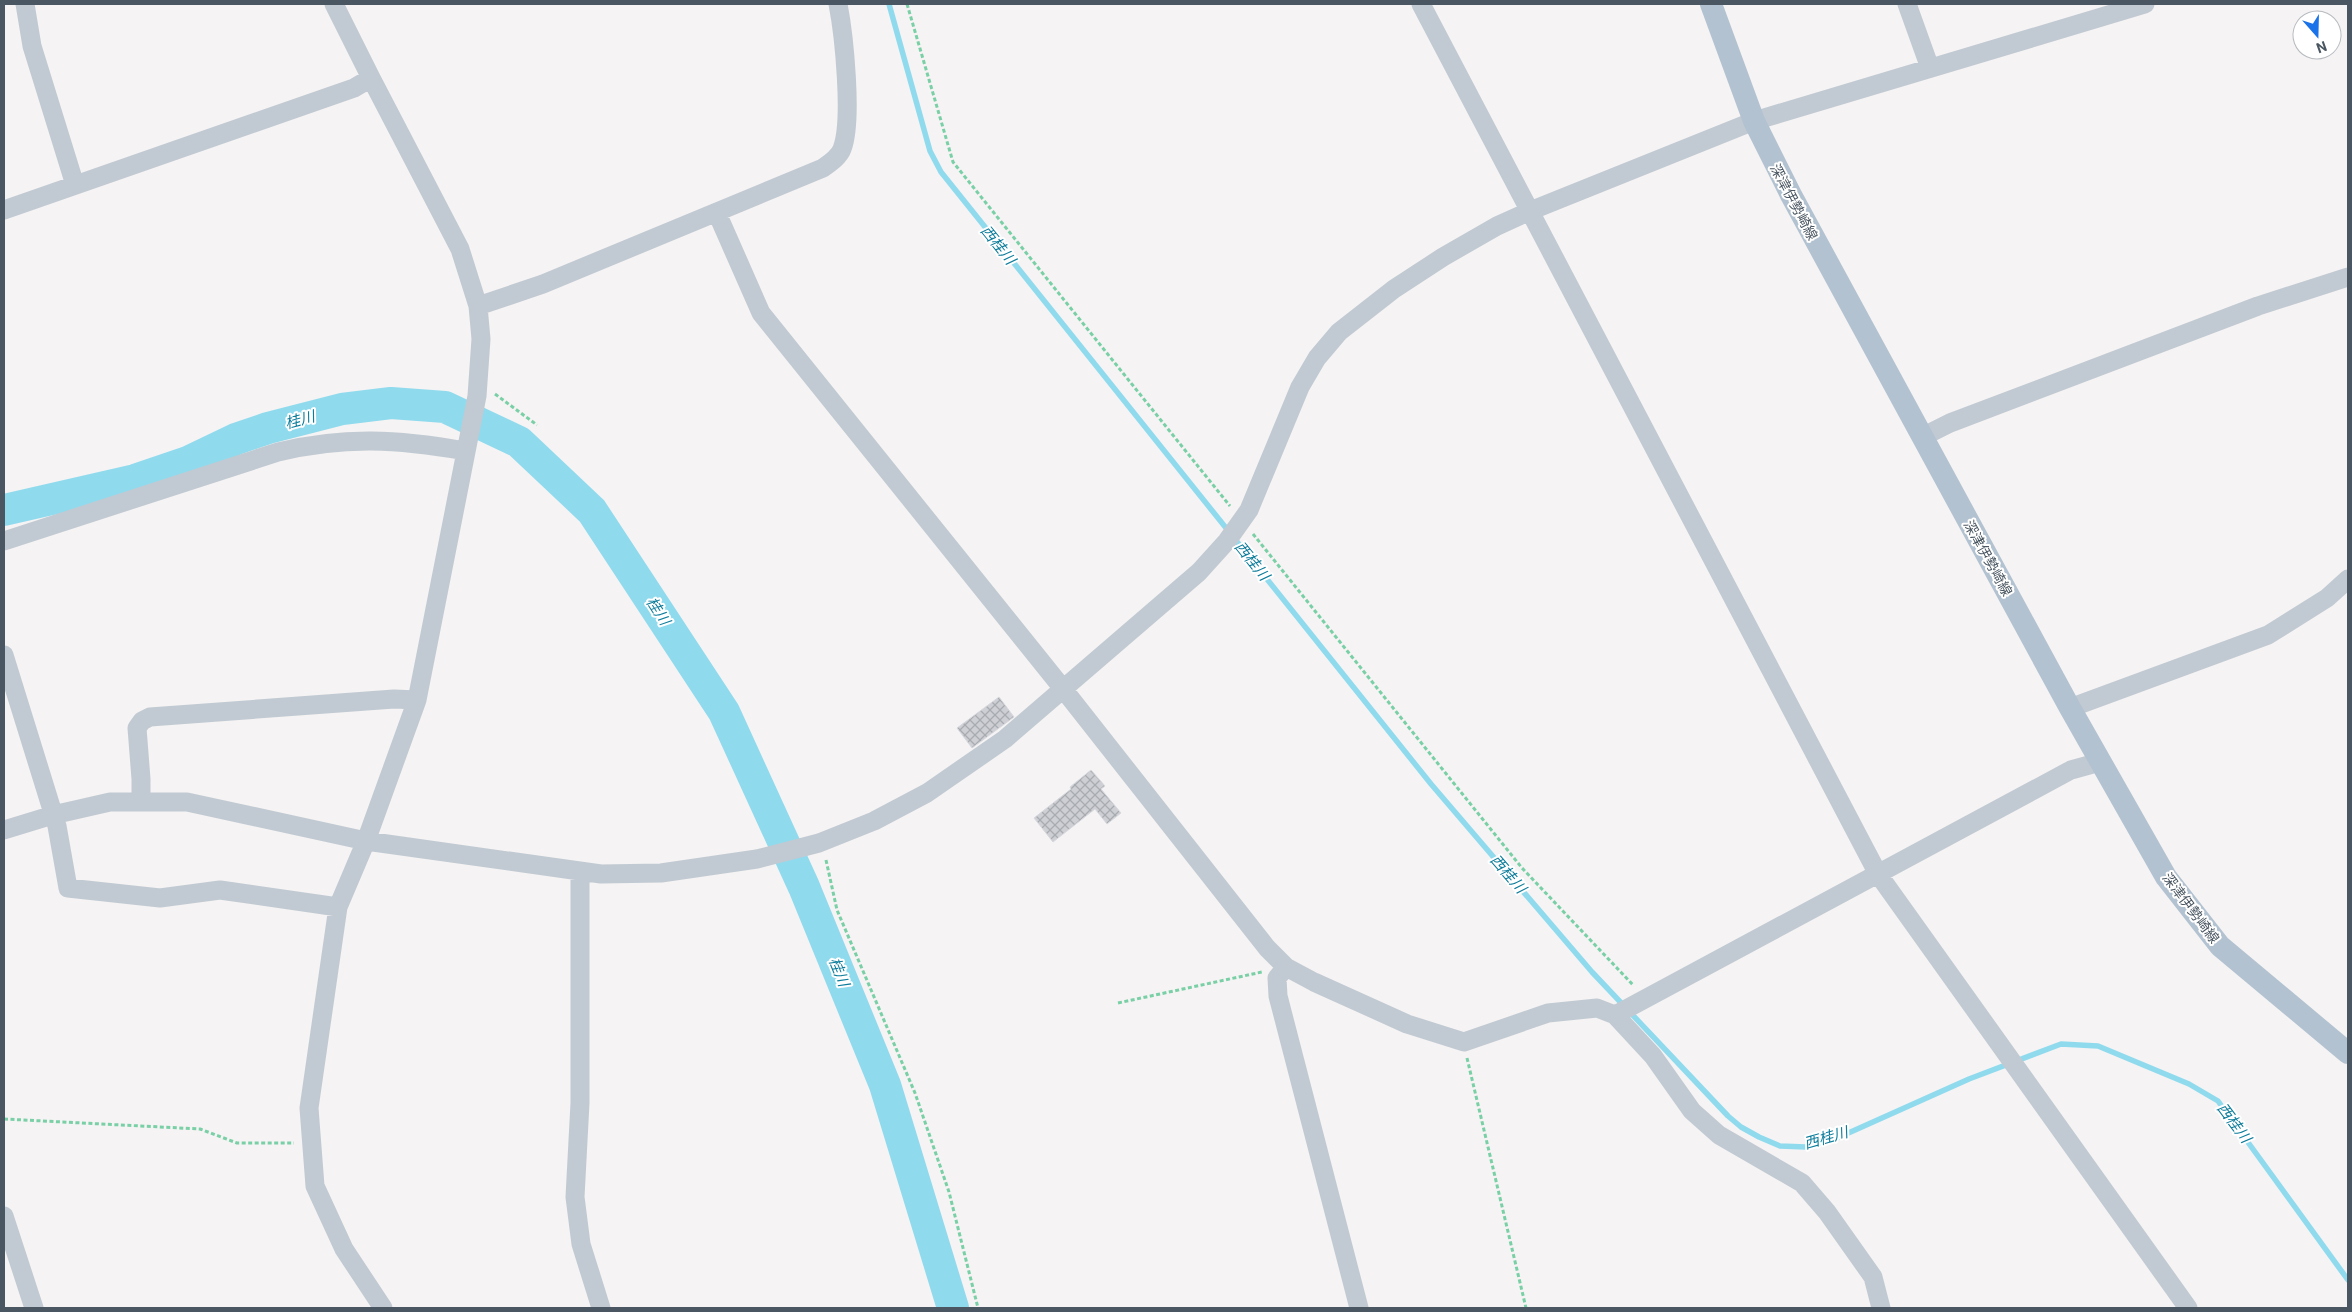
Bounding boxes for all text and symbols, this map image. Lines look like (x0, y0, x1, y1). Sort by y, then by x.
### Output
north arrow (2292, 10, 2342, 60)
text: N (2314, 38, 2329, 56)
street label: 深津伊勢崎線 (1767, 161, 1821, 243)
water label: 西桂川 (977, 222, 1020, 270)
water label: 桂川 (283, 407, 319, 433)
street label: 深津伊勢崎線 (1961, 517, 2015, 599)
water label: 西桂川 (1231, 538, 1274, 586)
water label: 桂川 (642, 594, 675, 630)
water label: 西桂川 (1486, 851, 1531, 898)
street label: 深津伊勢崎線 (2159, 870, 2223, 946)
water label: 桂川 (825, 955, 854, 991)
water label: 西桂川 (2213, 1100, 2256, 1148)
water label: 西桂川 (1802, 1123, 1852, 1153)

